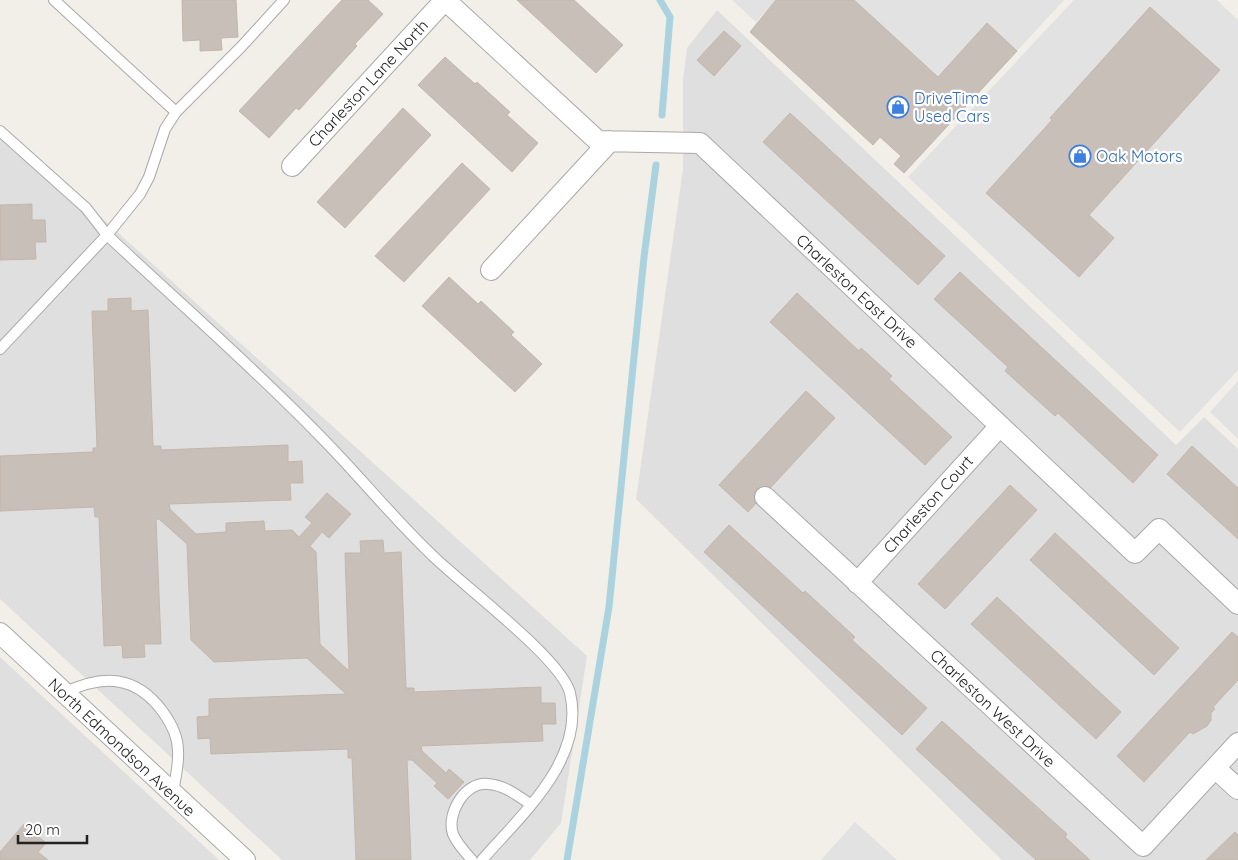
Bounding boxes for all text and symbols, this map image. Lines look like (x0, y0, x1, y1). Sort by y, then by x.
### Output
street label: Charleston Lane North (304, 15, 432, 151)
place label: DriveTime Used Cars (914, 88, 990, 126)
shop icon: DriveTime Used Cars (886, 95, 910, 119)
shop icon: Oak Motors (1068, 144, 1092, 168)
place label: Oak Motors (1096, 146, 1182, 166)
street label: Charleston East Drive (792, 230, 922, 352)
street label: Charleston Court (879, 451, 977, 557)
street label: Charleston West Drive (926, 645, 1060, 771)
street label: North Edmondson Avenue (44, 674, 200, 820)
scale bar (18, 812, 86, 844)
text: 20 m (25, 820, 60, 839)

